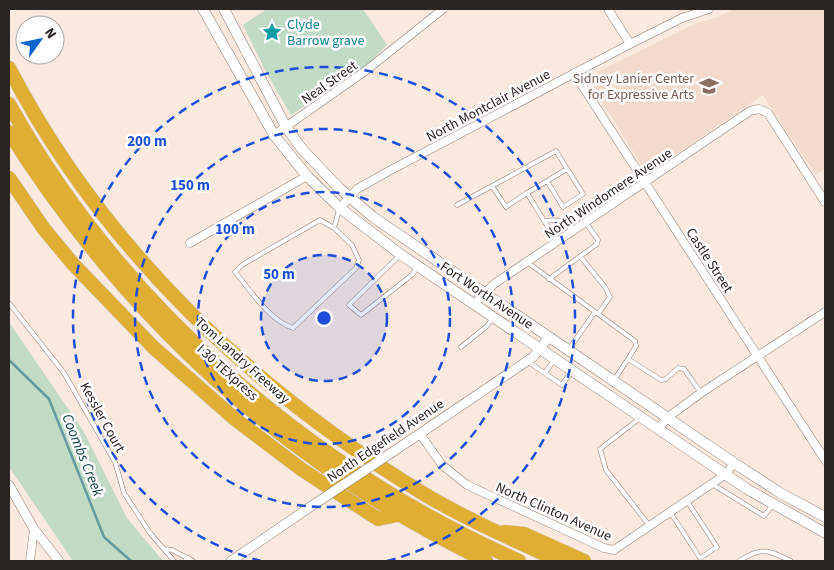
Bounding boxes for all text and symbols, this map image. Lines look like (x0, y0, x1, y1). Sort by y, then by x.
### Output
north arrow (15, 15, 65, 65)
place label: Clyde Barrow grave (287, 15, 364, 51)
place icon: Clyde Barrow grave (261, 21, 283, 43)
text: N (39, 24, 61, 43)
street label: Neal Street (297, 56, 362, 109)
street label: North Montclair Avenue (423, 65, 554, 147)
place label: Sidney Lanier Center for Expressive Arts (573, 69, 694, 105)
school or university icon: Sidney Lanier Center for Expressive Arts (698, 75, 720, 97)
text: 200 m (127, 131, 167, 152)
street label: North Windomere Avenue (541, 143, 676, 244)
text: 150 m (170, 175, 210, 196)
text: 100 m (215, 219, 255, 240)
street label: Castle Street (681, 224, 738, 297)
street label: Fort Worth Avenue (436, 257, 537, 334)
text: 50 m (263, 264, 295, 285)
centre of rings (315, 309, 333, 327)
street label: Tom Landry Freeway (191, 313, 294, 409)
street label: I 30 TEXpress (192, 340, 263, 406)
street label: Kessler Court (75, 379, 130, 457)
street label: North Edgefield Avenue (323, 394, 448, 487)
water label: Coombs Creek (56, 411, 109, 500)
street label: North Clinton Avenue (492, 477, 615, 547)

